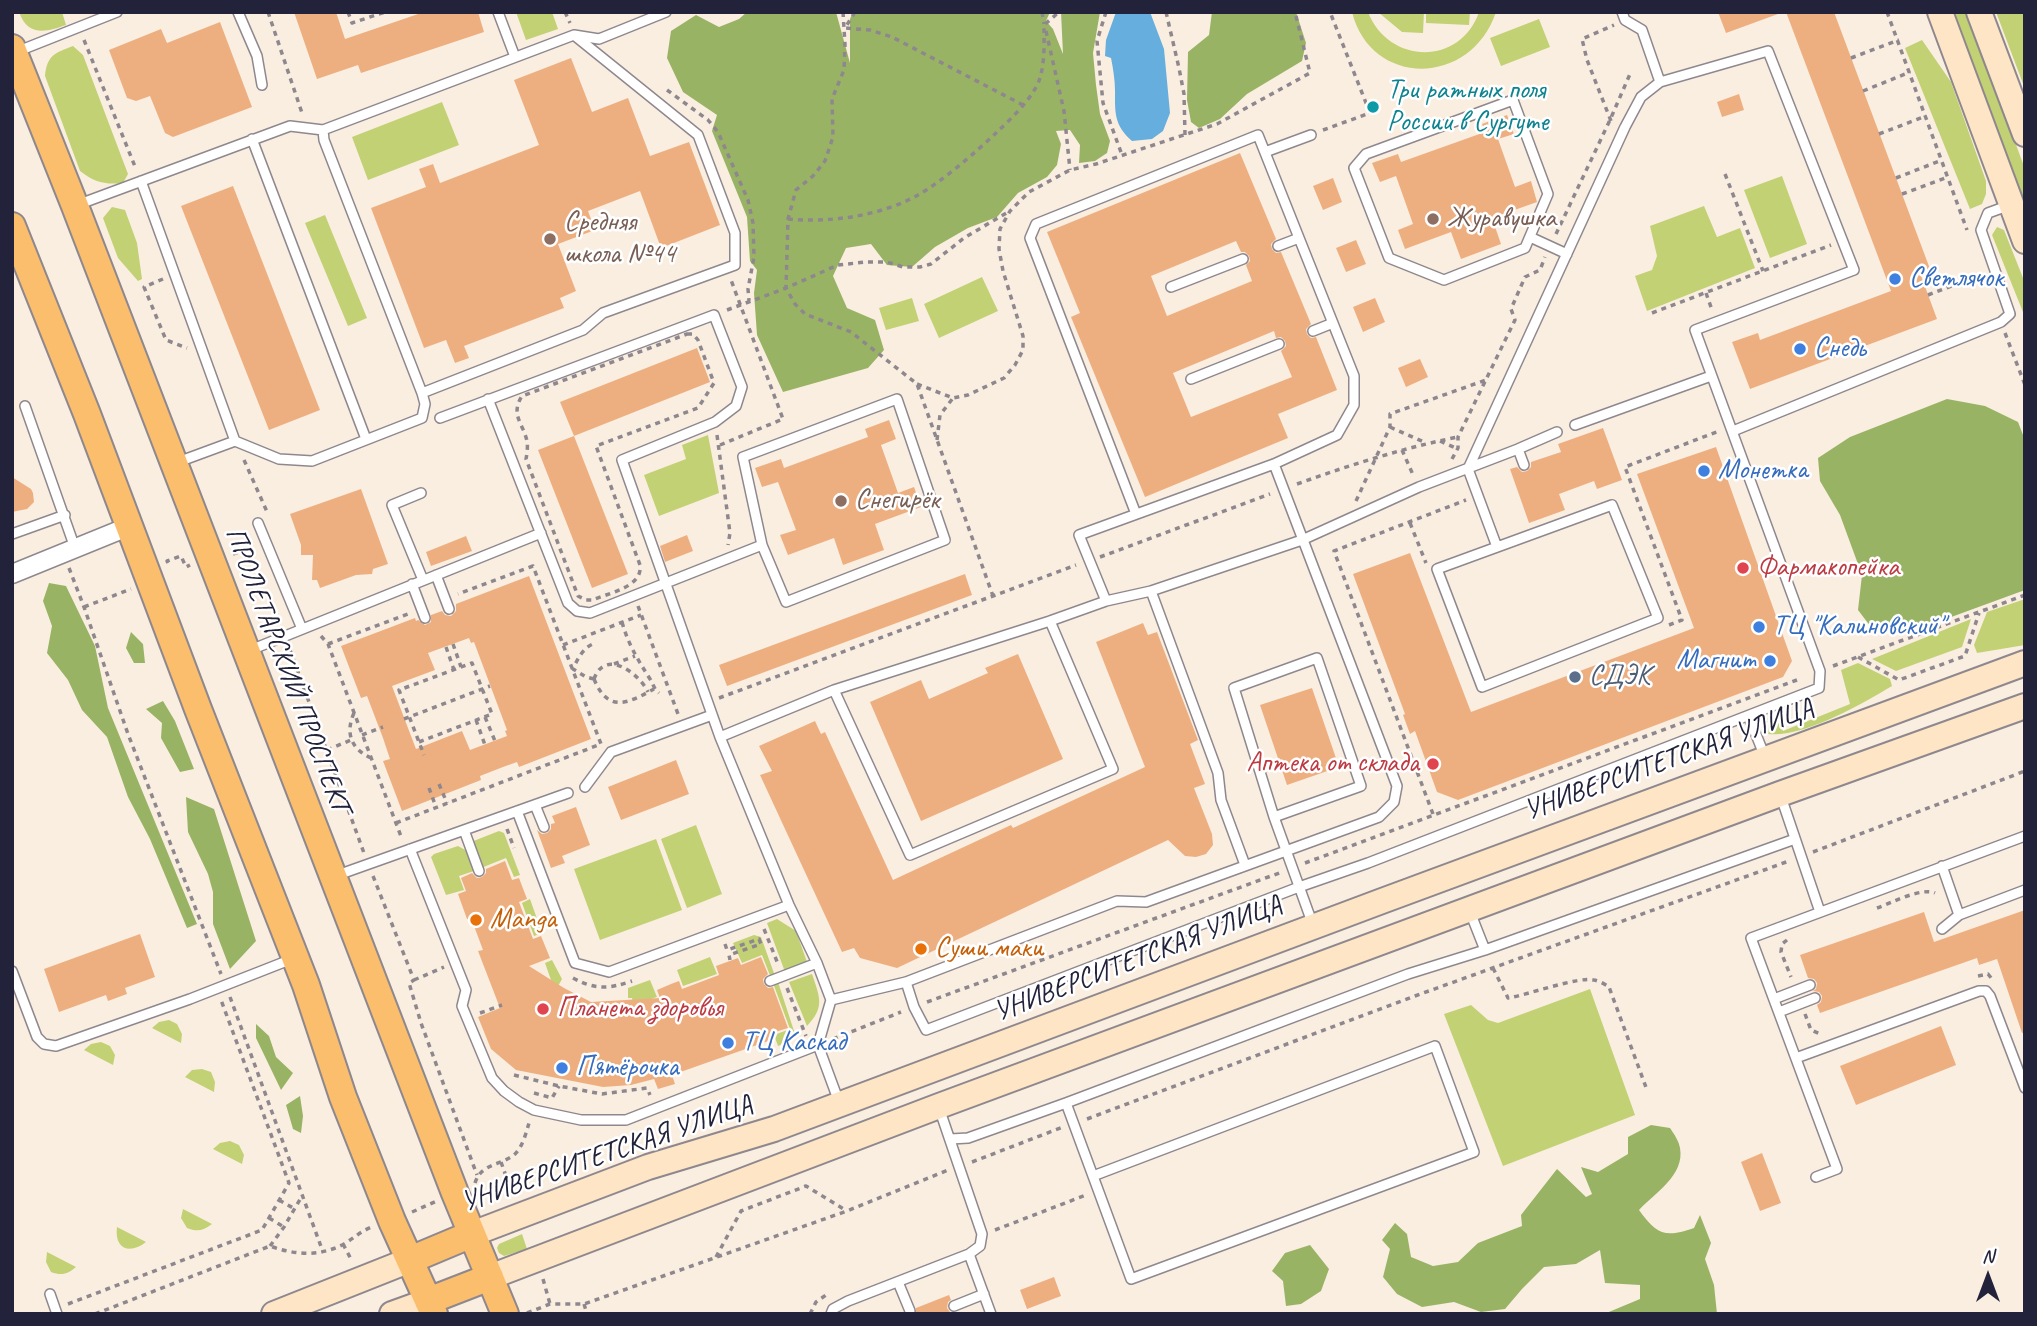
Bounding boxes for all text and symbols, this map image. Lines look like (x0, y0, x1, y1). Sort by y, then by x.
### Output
place label: Три ратных поля России в Сургуте (1387, 74, 1548, 140)
marker: Три ратных поля России в Сургуте (1365, 99, 1381, 115)
place label: Журавушка (1447, 202, 1556, 236)
place label: Средняя школа №44 (564, 206, 675, 272)
marker: Журавушка (1425, 211, 1441, 227)
marker: Средняя школа №44 (542, 231, 558, 247)
place label: Светлячок (1909, 262, 2003, 296)
marker: Светлячок (1887, 271, 1903, 287)
place label: Снедь (1814, 332, 1866, 366)
marker: Снедь (1792, 341, 1808, 357)
place label: Монетка (1718, 454, 1808, 488)
marker: Монетка (1696, 463, 1712, 479)
place label: Снегирёк (855, 484, 939, 518)
marker: Снегирёк (833, 493, 849, 509)
street label: ПРОЛЕТАРСКИЙ ПРОСПЕКТ (217, 523, 357, 817)
place label: Фармакопейка (1757, 551, 1899, 585)
marker: Фармакопейка (1735, 560, 1751, 576)
place label: ТЦ "Калиновский" (1773, 610, 1944, 644)
marker: ТЦ "Калиновский" (1751, 619, 1767, 635)
place label: Магнит (1676, 644, 1756, 678)
marker: Магнит (1762, 653, 1778, 669)
place label: СДЭК (1589, 660, 1650, 694)
marker: СДЭК (1567, 669, 1583, 685)
street label: УНИВЕРСИТЕТСКАЯ УЛИЦА (1520, 692, 1818, 828)
place label: Аптека от склада (1246, 747, 1419, 781)
marker: Аптека от склада (1425, 756, 1441, 772)
street label: УНИВЕРСИТЕТСКАЯ УЛИЦА (989, 889, 1287, 1029)
place label: Manga (490, 903, 556, 937)
marker: Manga (468, 912, 484, 928)
place label: Суши маки (935, 932, 1043, 966)
marker: Суши маки (913, 941, 929, 957)
place label: Планета здоровья (557, 992, 723, 1026)
marker: Планета здоровья (535, 1001, 551, 1017)
place label: ТЦ Каскад (742, 1026, 846, 1060)
marker: ТЦ Каскад (720, 1035, 736, 1051)
place label: Пятёрочка (576, 1051, 679, 1085)
marker: Пятёрочка (554, 1060, 570, 1076)
street label: УНИВЕРСИТЕТСКАЯ УЛИЦА (457, 1088, 757, 1220)
north arrow (1953, 1242, 2023, 1312)
text: N (1982, 1244, 1994, 1268)

